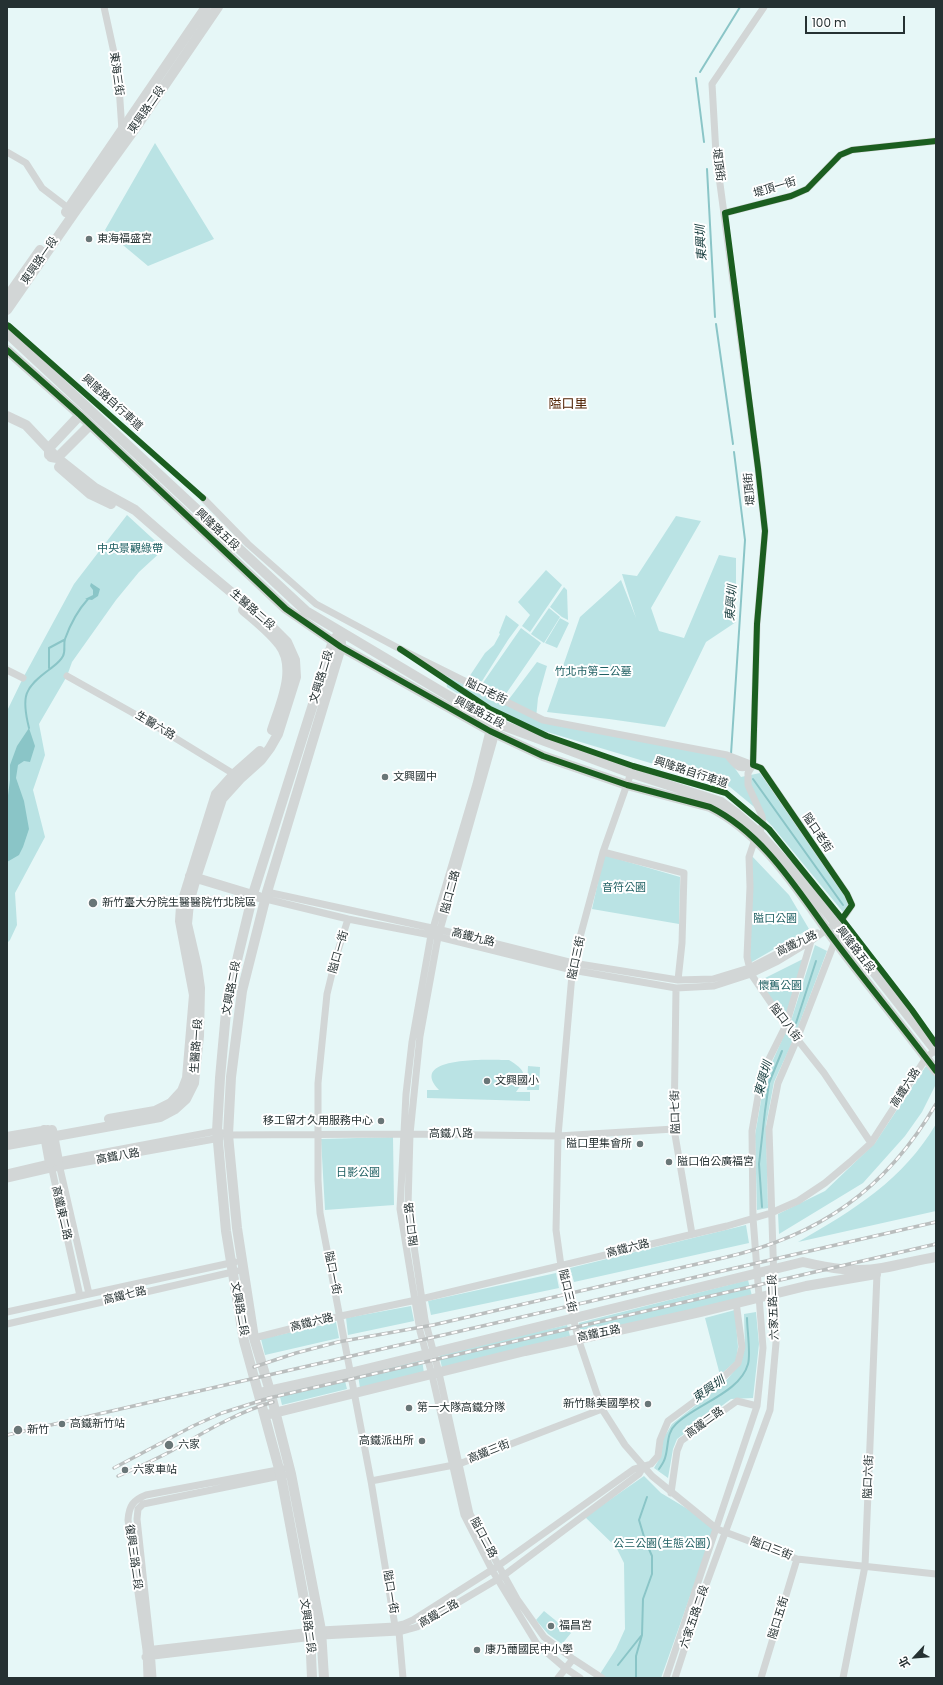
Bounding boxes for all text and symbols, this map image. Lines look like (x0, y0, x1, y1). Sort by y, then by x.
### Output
scale bar (807, 8, 907, 34)
text: 100 m (812, 14, 846, 31)
street label: 東海三街 (106, 51, 126, 97)
street label: 東興路二段 (126, 84, 168, 136)
street label: 堤頂街 (709, 148, 727, 182)
street label: 堤頂一街 (752, 175, 798, 201)
water label: 東興圳 (694, 225, 710, 261)
place label: 東海福盛宮 (97, 232, 152, 246)
marker: 東海福盛宮 (84, 234, 94, 244)
street label: 東興路一段 (19, 235, 61, 287)
street label: 興隆路自行車道 (79, 372, 145, 434)
district label: 隘口里 (549, 397, 587, 413)
street label: 堤頂街 (742, 472, 758, 506)
street label: 興隆路五段 (192, 506, 242, 554)
park label: 中央景觀綠帶 (97, 542, 163, 556)
water label: 東興圳 (724, 585, 740, 621)
street label: 生醫路二段 (227, 587, 277, 633)
street label: 文興路二段 (308, 649, 336, 705)
park label: 竹北市第二公墓 (555, 665, 631, 679)
street label: 隘口老街 (463, 676, 509, 708)
street label: 興隆路五段 (452, 694, 506, 732)
street label: 生醫六路 (133, 709, 177, 743)
street label: 興隆路自行車道 (652, 755, 730, 791)
place label: 文興國中 (393, 770, 437, 784)
marker: 文興國中 (380, 772, 390, 782)
street label: 隘口老街 (799, 811, 835, 855)
street label: 隘口二路 (439, 869, 463, 915)
park label: 音符公園 (602, 881, 646, 895)
place label: 新竹臺大分院生醫醫院竹北院區 (102, 896, 256, 910)
marker: 新竹臺大分院生醫醫院竹北院區 (87, 897, 99, 909)
park label: 隘口公園 (753, 912, 797, 926)
street label: 興隆路五段 (833, 924, 877, 976)
street label: 高鐵九路 (450, 926, 496, 950)
street label: 高鐵九路 (774, 928, 820, 960)
street label: 隘口一街 (327, 929, 351, 975)
street label: 隘口三街 (566, 935, 588, 981)
street label: 文興路二段 (220, 960, 244, 1016)
park label: 懷舊公園 (758, 979, 802, 993)
street label: 隘口八街 (766, 1001, 804, 1045)
street label: 生醫路一段 (188, 1018, 206, 1074)
water label: 東興圳 (752, 1060, 776, 1098)
street label: 高鐵六路 (888, 1066, 924, 1110)
place label: 文興國小 (495, 1074, 539, 1088)
marker: 文興國小 (482, 1076, 492, 1086)
street label: 隘口七街 (669, 1090, 683, 1134)
place label: 移工留才久用服務中心 (263, 1114, 373, 1128)
marker: 移工留才久用服務中心 (376, 1116, 386, 1126)
street label: 高鐵八路 (429, 1127, 473, 1141)
place label: 隘口里集會所 (566, 1137, 632, 1151)
marker: 隘口里集會所 (635, 1139, 645, 1149)
street label: 高鐵八路 (95, 1147, 141, 1167)
place label: 隘口伯公廣福宮 (677, 1155, 754, 1169)
marker: 隘口伯公廣福宮 (664, 1157, 674, 1167)
park label: 日影公園 (336, 1166, 380, 1180)
street label: 高鐵東二路 (48, 1185, 74, 1241)
street label: 隘口二路 (403, 1201, 421, 1247)
street label: 高鐵六路 (605, 1237, 651, 1261)
street label: 隘口一街 (321, 1250, 343, 1296)
street label: 隘口三街 (556, 1268, 578, 1314)
street label: 六家五路二段 (766, 1274, 782, 1340)
street label: 文興路二段 (228, 1281, 250, 1337)
street label: 高鐵七路 (102, 1285, 148, 1307)
street label: 高鐵六路 (289, 1311, 335, 1335)
street label: 高鐵五路 (576, 1323, 622, 1345)
water label: 東興圳 (690, 1374, 728, 1406)
place label: 新竹縣美國學校 (563, 1397, 640, 1411)
marker: 新竹縣美國學校 (643, 1399, 653, 1409)
place label: 第一大隊高鐵分隊 (417, 1401, 505, 1415)
marker: 第一大隊高鐵分隊 (404, 1403, 414, 1413)
street label: 高鐵二路 (683, 1405, 727, 1441)
place label: 高鐵新竹站 (70, 1417, 125, 1431)
marker: 高鐵新竹站 (57, 1419, 67, 1429)
place label: 新竹 (27, 1423, 49, 1437)
marker: 新竹 (12, 1424, 24, 1436)
place label: 高鐵派出所 (359, 1434, 414, 1448)
marker: 高鐵派出所 (417, 1436, 427, 1446)
place label: 六家 (178, 1438, 200, 1452)
street label: 高鐵三街 (466, 1438, 512, 1466)
marker: 六家 (163, 1439, 175, 1451)
street label: 隘口六街 (862, 1455, 876, 1499)
place label: 六家車站 (133, 1463, 177, 1477)
marker: 六家車站 (120, 1465, 130, 1475)
street label: 隘口二路 (467, 1515, 499, 1561)
street label: 復興三路二段 (122, 1523, 144, 1591)
street label: 隘口三街 (748, 1535, 794, 1563)
park label: 公三公園(生態公園) (613, 1537, 711, 1551)
street label: 隘口一街 (380, 1569, 400, 1615)
street label: 六家五路二段 (678, 1584, 712, 1650)
street label: 隘口五街 (766, 1595, 792, 1641)
street label: 高鐵二路 (417, 1597, 461, 1631)
street label: 文興路二段 (297, 1598, 317, 1654)
place label: 福昌宮 (559, 1619, 592, 1633)
marker: 福昌宮 (546, 1621, 556, 1631)
north arrow (895, 1637, 935, 1677)
place label: 康乃薾國民中小學 (485, 1643, 573, 1657)
marker: 康乃薾國民中小學 (472, 1645, 482, 1655)
text: 北 (895, 1654, 914, 1671)

